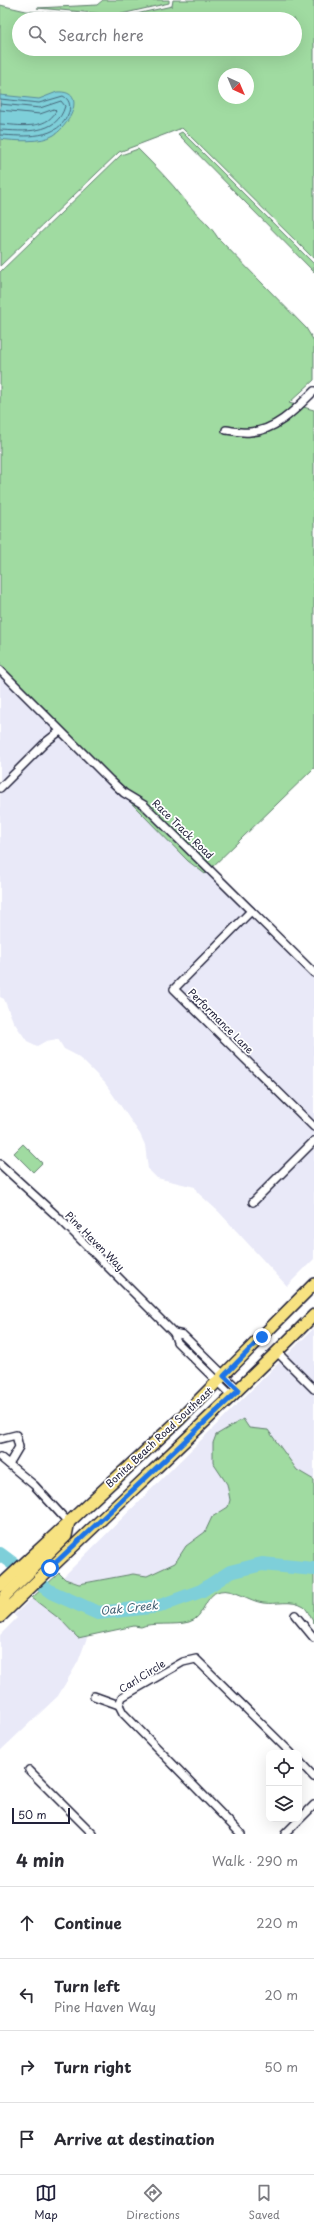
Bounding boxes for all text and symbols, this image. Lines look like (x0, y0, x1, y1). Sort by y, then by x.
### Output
search box (12, 12, 302, 56)
icon: search (26, 23, 48, 45)
text: Search here (58, 23, 144, 46)
north arrow (218, 68, 254, 104)
street label: Race Track Road (149, 795, 217, 862)
street label: Performance Lane (185, 985, 258, 1057)
street label: Pine Haven Way (62, 1208, 129, 1274)
route end (253, 1328, 271, 1346)
street label: Bonita Beach Road Southeast (102, 1383, 215, 1490)
route start (41, 1559, 59, 1577)
water label: Oak Creek (99, 1596, 160, 1619)
street label: Carl Circle (116, 1655, 168, 1696)
map controls (266, 1750, 302, 1822)
button: locate (266, 1750, 302, 1786)
button: layers (266, 1786, 302, 1822)
scale bar (12, 1806, 70, 1825)
text: 50 m (18, 1806, 47, 1823)
text: 4 min (16, 1847, 64, 1873)
text: Walk · 290 m (212, 1851, 298, 1870)
text: Continue (54, 1911, 122, 1934)
icon: ahead (16, 1912, 38, 1934)
text: 220 m (256, 1913, 298, 1932)
text: Turn left (54, 1974, 120, 1997)
icon: left (16, 1984, 38, 2006)
text: 20 m (264, 1985, 298, 2004)
text: Pine Haven Way (54, 1997, 156, 2016)
text: Turn right (54, 2055, 131, 2078)
icon: right (16, 2056, 38, 2078)
text: 50 m (264, 2057, 298, 2076)
text: Arrive at destination (54, 2127, 215, 2150)
icon: arrive (16, 2128, 38, 2150)
tab: Map (34, 2182, 58, 2223)
tab: Directions (126, 2182, 180, 2223)
tab: Saved (248, 2182, 280, 2223)

